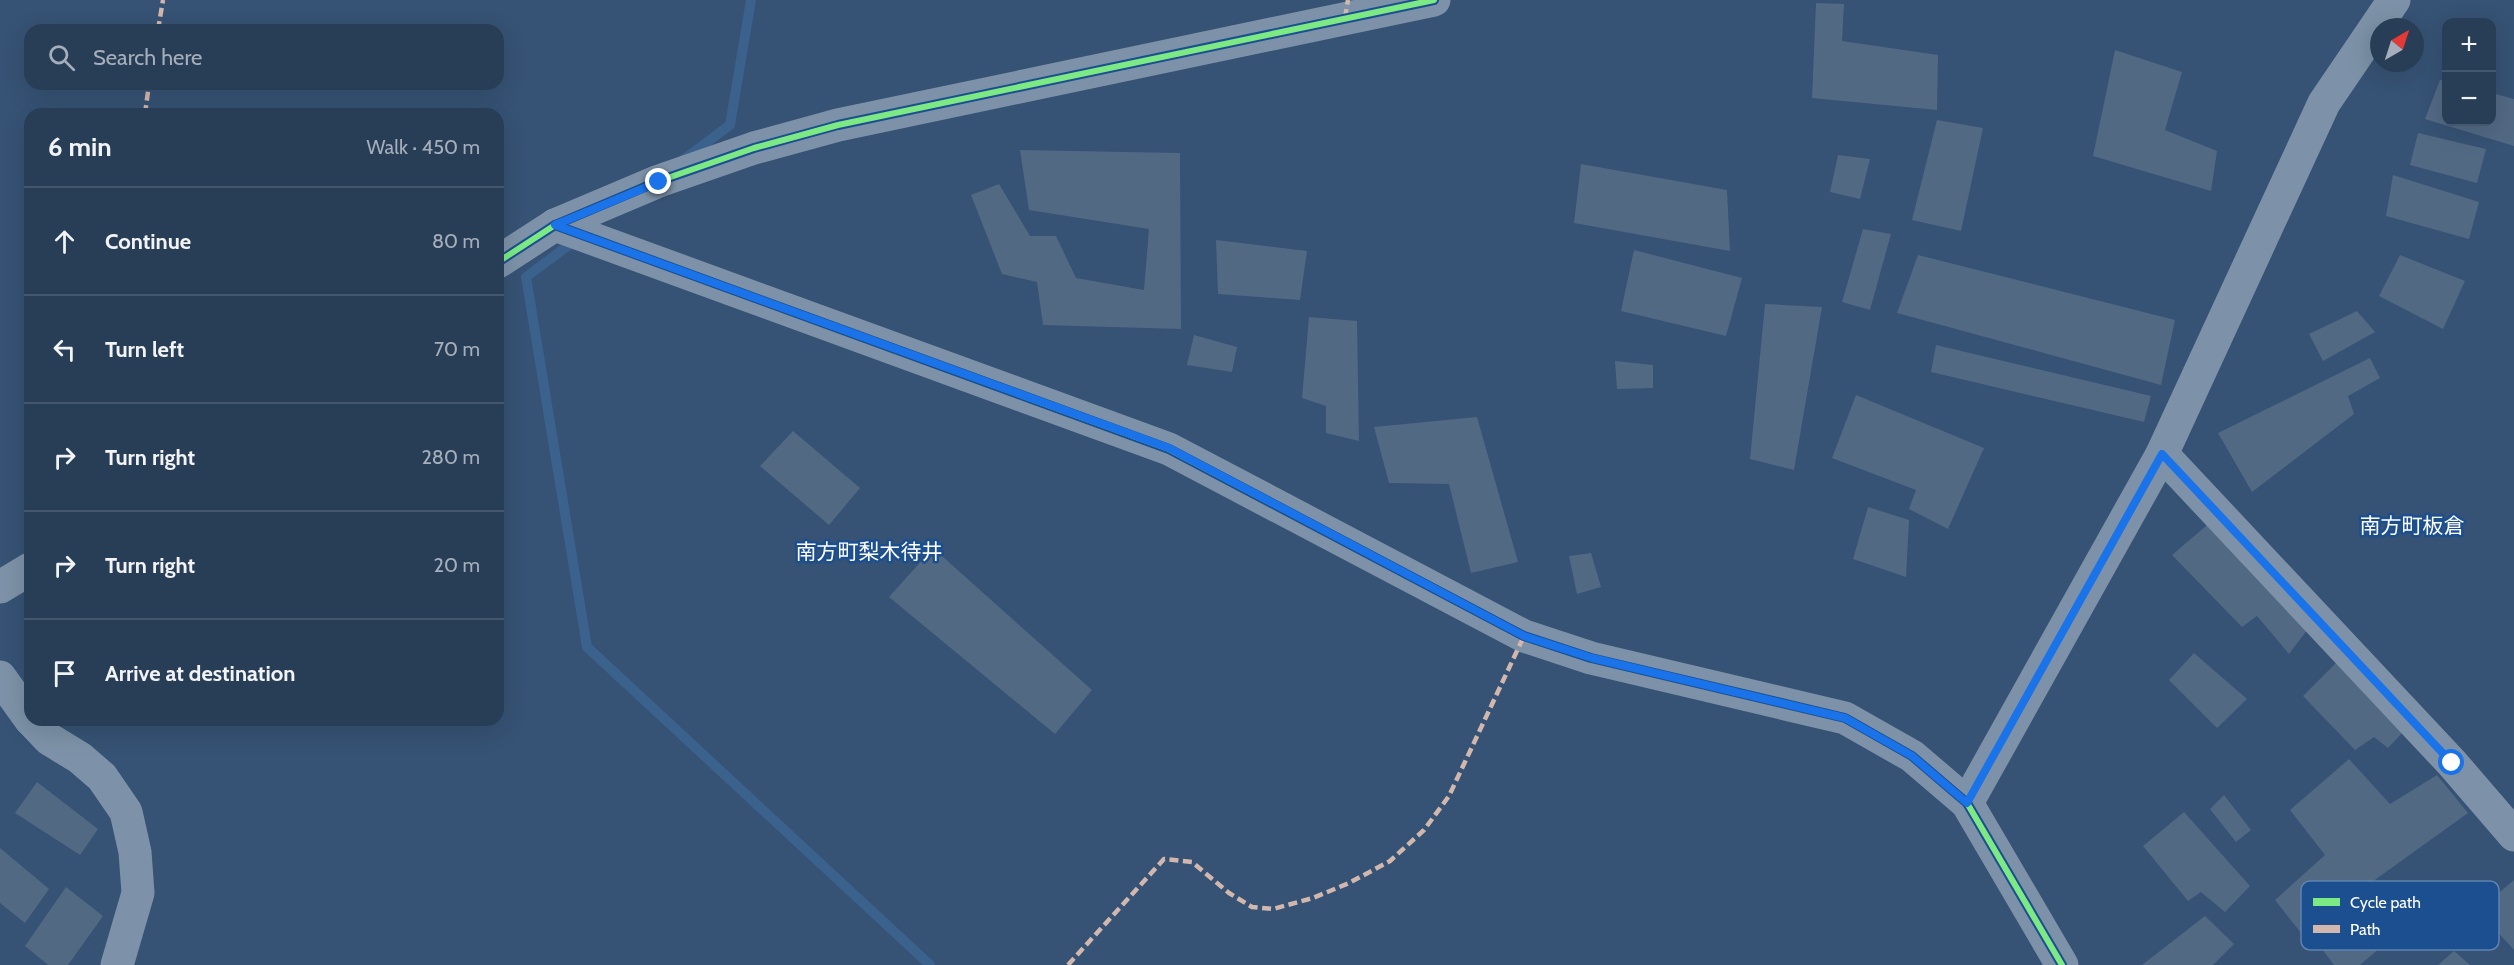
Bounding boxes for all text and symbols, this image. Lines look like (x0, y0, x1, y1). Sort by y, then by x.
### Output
north arrow (2370, 18, 2424, 72)
map controls (2442, 18, 2496, 126)
button: + (2442, 18, 2496, 72)
search box (24, 24, 504, 90)
icon: search (45, 41, 78, 74)
text: Search here (93, 44, 202, 71)
button: − (2442, 72, 2496, 126)
text: 6 min (48, 131, 112, 163)
text: Walk · 450 m (366, 135, 480, 159)
route end (645, 168, 671, 194)
icon: ahead (48, 225, 81, 258)
text: Continue (105, 228, 191, 255)
text: 80 m (432, 229, 480, 253)
icon: left (48, 333, 81, 366)
text: Turn left (105, 336, 184, 363)
text: 70 m (434, 337, 480, 361)
icon: right (48, 441, 81, 474)
text: Turn right (105, 444, 195, 471)
text: 280 m (421, 445, 480, 469)
district label: 南方町板倉 (2360, 513, 2465, 538)
district label: 南方町梨木待井 (796, 539, 943, 564)
icon: right (48, 549, 81, 582)
text: Turn right (105, 552, 195, 579)
text: 20 m (434, 553, 480, 577)
icon: arrive (48, 657, 81, 690)
text: Arrive at destination (105, 660, 295, 687)
route start (2438, 749, 2464, 775)
legend (2301, 881, 2499, 950)
text: Cycle path (2350, 893, 2421, 912)
text: Path (2350, 920, 2381, 939)

